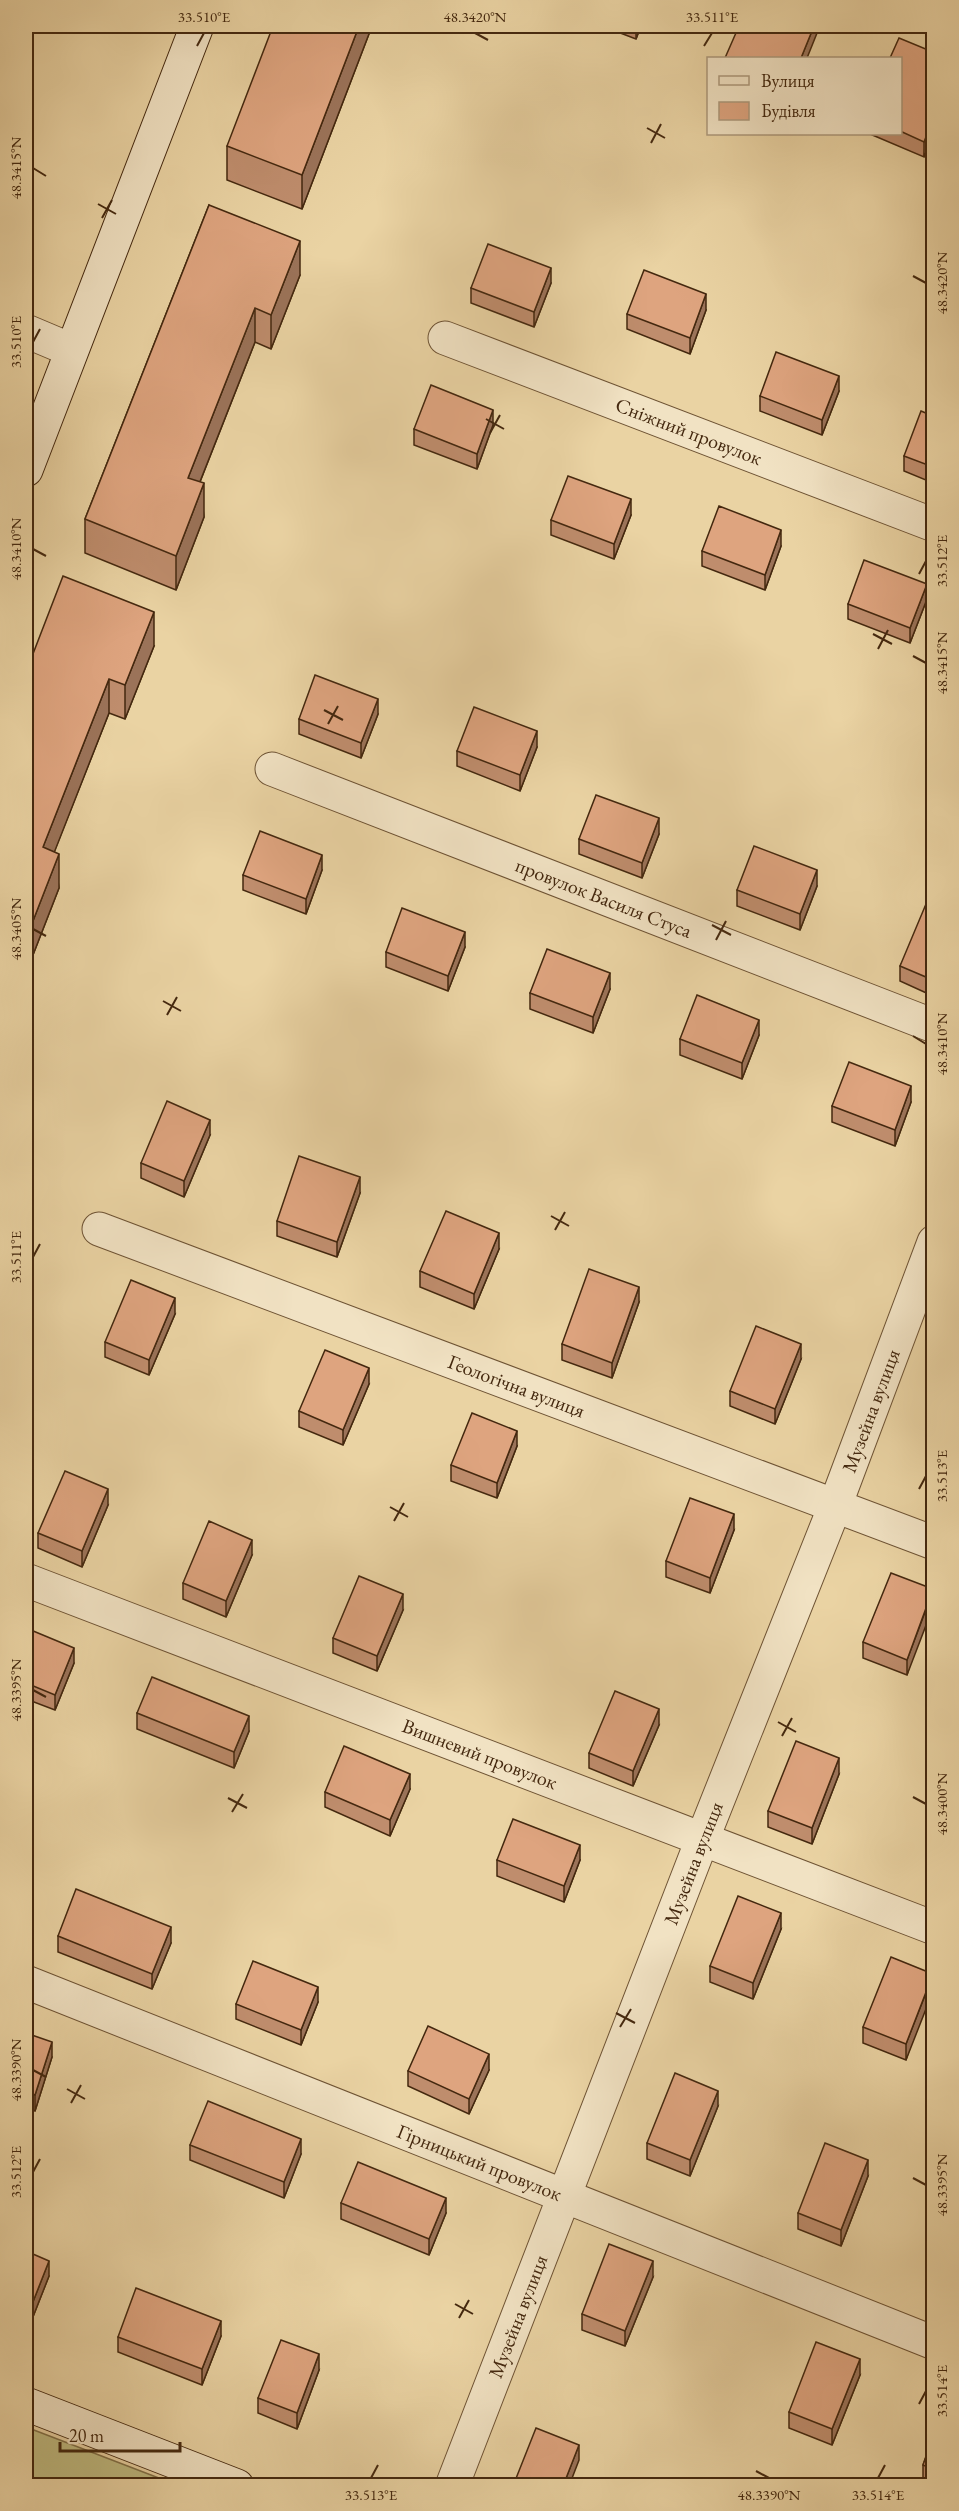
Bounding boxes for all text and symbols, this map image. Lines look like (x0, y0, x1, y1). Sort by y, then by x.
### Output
text: 33.510°E (178, 7, 231, 26)
text: 48.3420°N (444, 7, 507, 26)
text: 33.511°E (686, 7, 739, 26)
legend (707, 57, 902, 135)
text: Вулиця (761, 69, 814, 92)
text: Будівля (761, 99, 816, 122)
text: 48.3415°N (6, 136, 25, 199)
text: 48.3420°N (932, 251, 951, 314)
text: 33.510°E (6, 315, 25, 368)
street label: Сніжний провулок (612, 391, 766, 471)
text: 48.3410°N (6, 517, 25, 580)
text: 33.512°E (932, 534, 951, 587)
text: 48.3415°N (932, 631, 951, 694)
street label: провулок Василя Стуса (512, 852, 696, 944)
text: 48.3405°N (6, 897, 25, 960)
text: 48.3410°N (932, 1012, 951, 1075)
text: 33.511°E (6, 1230, 25, 1283)
street label: Музейна вулиця (836, 1345, 906, 1476)
street label: Геологічна вулиця (444, 1348, 589, 1424)
text: 33.513°E (932, 1449, 951, 1502)
text: 48.3395°N (6, 1658, 25, 1721)
street label: Вишневий провулок (399, 1712, 561, 1796)
text: 48.3400°N (932, 1772, 951, 1835)
street label: Музейна вулиця (658, 1798, 729, 1928)
text: 48.3390°N (6, 2038, 25, 2101)
street label: Гірницький провулок (393, 2118, 566, 2207)
text: 33.512°E (6, 2145, 25, 2198)
text: 48.3395°N (932, 2153, 951, 2216)
street label: Музейна вулиця (482, 2251, 553, 2382)
text: 33.514°E (932, 2364, 951, 2417)
scale bar (60, 2415, 180, 2453)
text: 20 m (69, 2424, 104, 2447)
text: 33.513°E (345, 2485, 398, 2504)
text: 48.3390°N (738, 2485, 801, 2504)
text: 33.514°E (852, 2485, 905, 2504)

